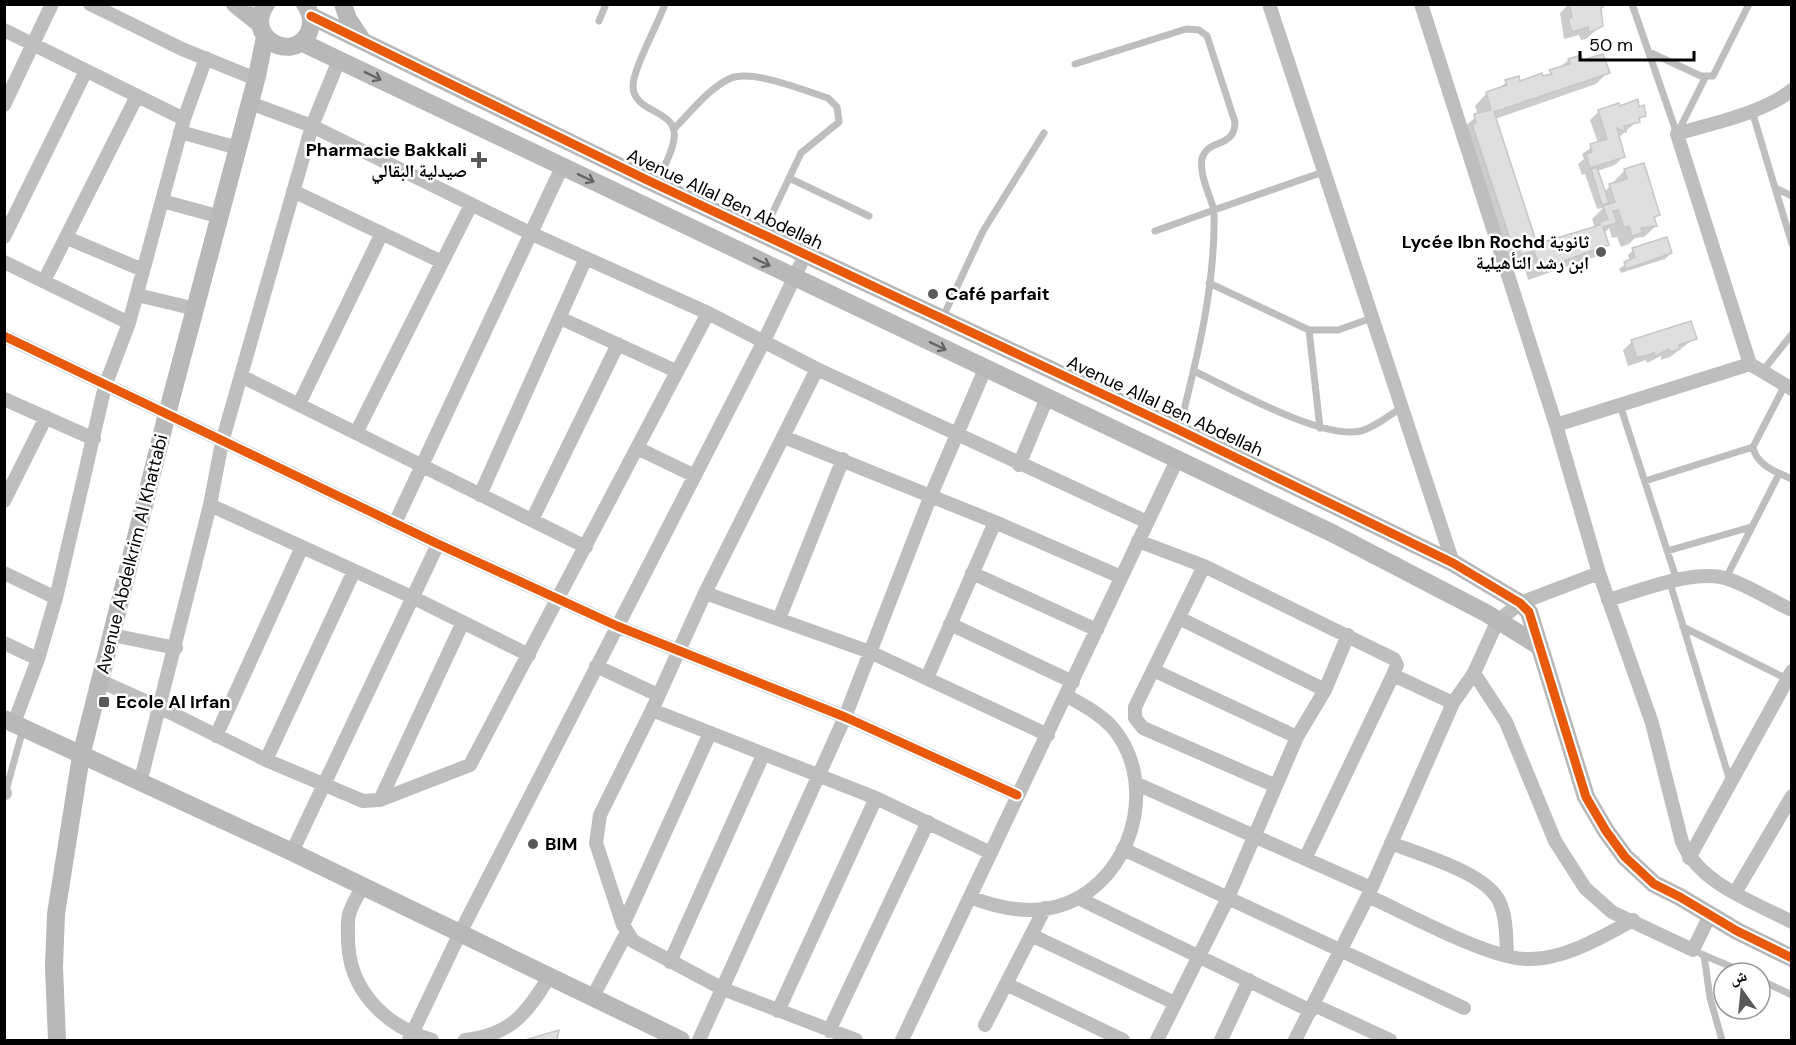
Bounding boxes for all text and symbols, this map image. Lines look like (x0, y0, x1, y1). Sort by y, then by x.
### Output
scale bar (1580, 24, 1694, 62)
text: 50 m (1589, 33, 1633, 57)
one-way arrow (363, 70, 381, 82)
place label: Pharmacie Bakkali صيدلية البقالي (306, 138, 467, 185)
street label: Avenue Allal Ben Abdellah (623, 143, 827, 255)
marker: Pharmacie Bakkali صيدلية البقالي (472, 153, 486, 167)
one-way arrow (577, 173, 595, 185)
place label: Lycée Ibn Rochd ثانوية ابن رشد التأهيلية (1402, 230, 1589, 275)
marker: Lycée Ibn Rochd ثانوية ابن رشد التأهيلية (1594, 245, 1608, 259)
one-way arrow (753, 257, 771, 269)
place label: Café parfait (945, 282, 1050, 306)
marker: Café parfait (926, 287, 940, 301)
one-way arrow (929, 341, 947, 353)
street label: Avenue Allal Ben Abdellah (1063, 350, 1267, 462)
street label: Avenue Abdelkrim Al Khattabi (91, 432, 173, 676)
place label: Ecole Al Irfan (116, 690, 230, 714)
marker: Ecole Al Irfan (97, 695, 111, 709)
place label: BIM (545, 832, 577, 856)
marker: BIM (526, 837, 540, 851)
north arrow (1712, 961, 1772, 1021)
text: ش (1727, 965, 1749, 989)

